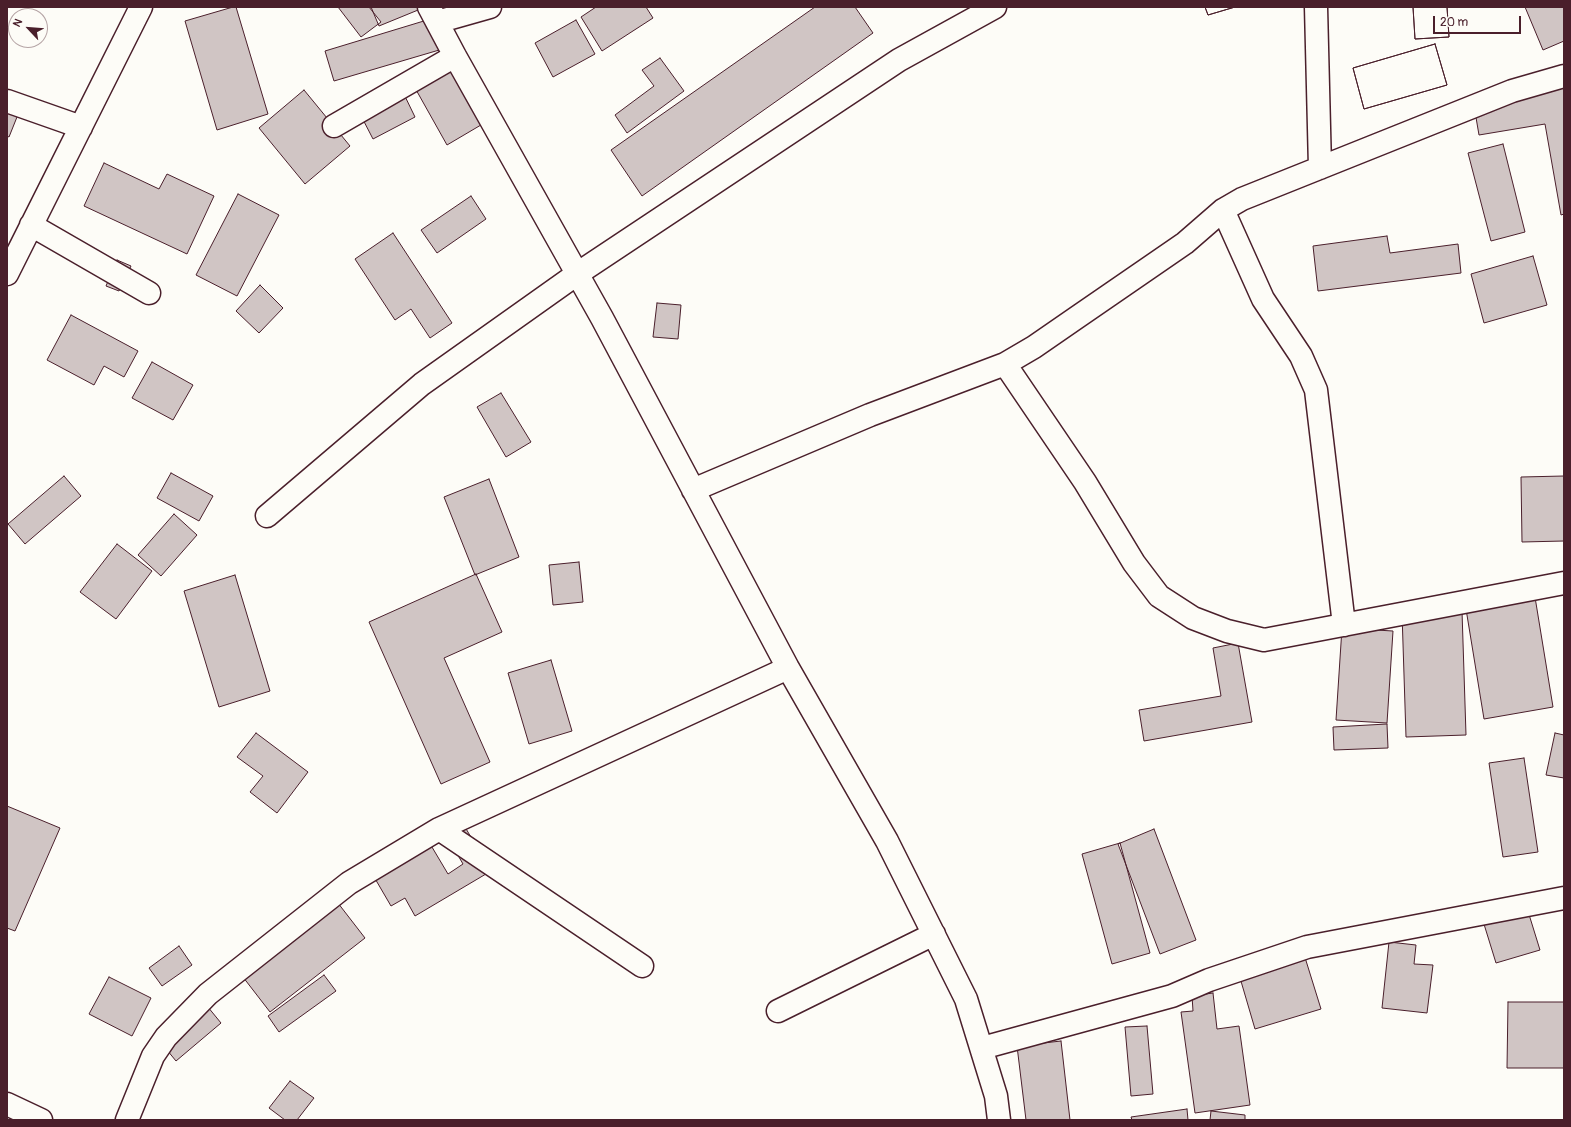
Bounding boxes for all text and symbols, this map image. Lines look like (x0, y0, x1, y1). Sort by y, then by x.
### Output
north arrow (8, 8, 48, 48)
scale bar (1435, 8, 1523, 34)
text: 20 m (1440, 15, 1468, 30)
text: N (10, 17, 25, 29)

